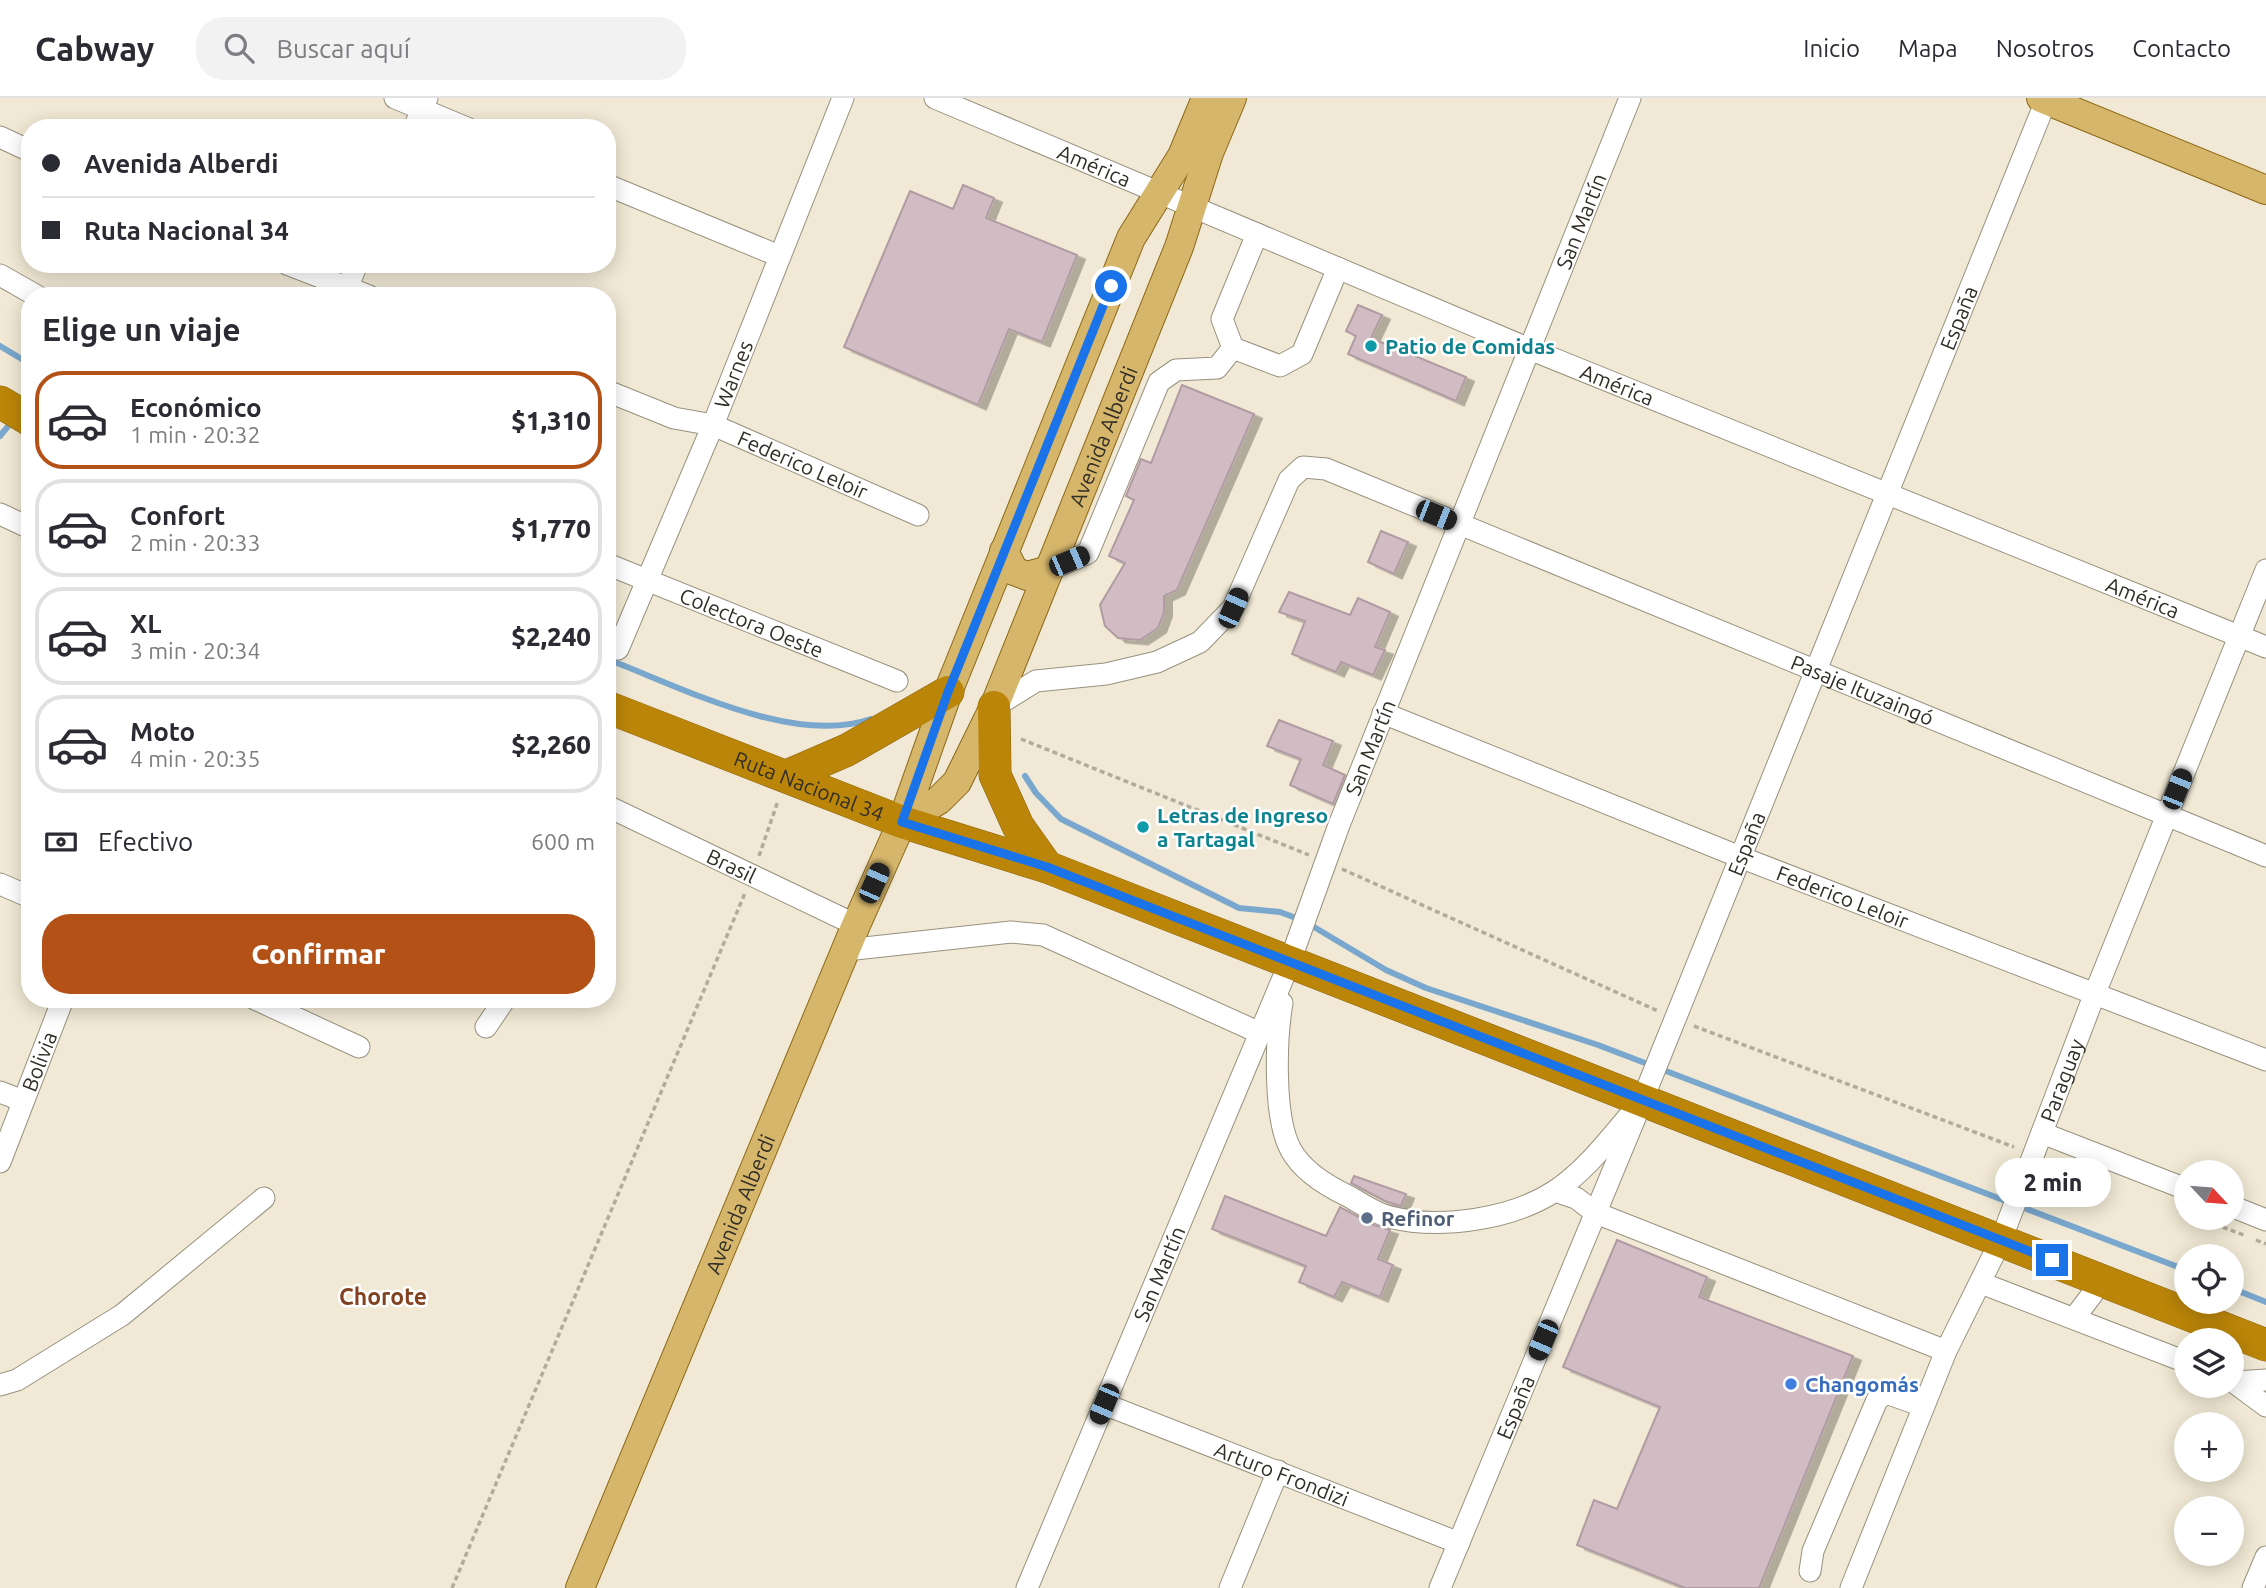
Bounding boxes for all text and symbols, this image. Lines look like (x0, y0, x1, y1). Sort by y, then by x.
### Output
search box (196, 17, 686, 80)
icon: search (220, 29, 258, 67)
text: Cabway (35, 30, 154, 67)
text: Buscar aquí (276, 34, 410, 63)
text: Inicio (1803, 35, 1860, 62)
text: Mapa (1898, 35, 1958, 62)
text: Nosotros (1996, 35, 2094, 62)
text: Contacto (2132, 35, 2231, 62)
street label: América (1054, 139, 1134, 191)
text: Avenida Alberdi (84, 149, 278, 178)
street label: San Martín (1551, 170, 1611, 272)
text: Ruta Nacional 34 (84, 216, 289, 245)
route start (1095, 270, 1127, 302)
street label: España (1935, 282, 1982, 353)
text: Elige un viaje (42, 311, 241, 347)
place label: Patio de Comidas (1385, 334, 1555, 358)
street label: Warnes (709, 337, 757, 411)
marker: Patio de Comidas (1363, 338, 1379, 354)
street label: América (1577, 359, 1657, 410)
street label: Avenida Alberdi (1064, 363, 1142, 510)
icon: car (46, 389, 109, 452)
text: Económico (130, 393, 262, 422)
text: $1,310 (511, 406, 591, 435)
text: 1 min · 20:32 (130, 422, 261, 447)
street label: Federico Leloir (734, 425, 872, 504)
icon: car (46, 497, 109, 560)
car (1413, 497, 1460, 533)
text: Confort (130, 501, 225, 530)
text: $1,770 (511, 514, 591, 543)
text: 2 min · 20:33 (130, 530, 261, 555)
car (1046, 543, 1093, 579)
street label: América (2103, 572, 2183, 623)
street label: Colectora Oeste (676, 583, 827, 662)
car (1215, 585, 1252, 631)
icon: car (46, 605, 109, 668)
text: XL (130, 609, 161, 638)
text: $2,240 (511, 622, 591, 651)
text: 3 min · 20:34 (130, 638, 261, 663)
street label: Pasaje Ituzaingó (1788, 650, 1937, 730)
street label: San Martín (1340, 696, 1400, 799)
icon: car (46, 713, 109, 776)
text: Moto (130, 717, 195, 746)
text: $2,260 (511, 730, 591, 759)
text: 4 min · 20:35 (130, 746, 261, 771)
street label: Ruta Nacional 34 (731, 746, 887, 826)
car (2160, 766, 2195, 812)
place label: Letras de Ingreso a Tartagal (1157, 803, 1328, 851)
street label: España (1722, 808, 1770, 879)
marker: Letras de Ingreso a Tartagal (1135, 819, 1151, 835)
icon: cash (42, 823, 80, 861)
text: Efectivo (98, 827, 193, 856)
text: 600 m (531, 829, 595, 854)
street label: Brasil (703, 844, 760, 888)
car (856, 860, 893, 906)
street label: Federico Leloir (1773, 860, 1912, 933)
button: Confirmar (42, 914, 595, 994)
street label: Bolivia (16, 1028, 61, 1095)
street label: Paraguay (2035, 1035, 2088, 1125)
street label: Avenida Alberdi (700, 1131, 780, 1277)
callout: 2 min (1994, 1158, 2110, 1208)
north arrow (2174, 1160, 2244, 1230)
map controls (2174, 1160, 2244, 1566)
text: 2 min (2024, 1170, 2082, 1195)
place label: Refinor (1381, 1206, 1455, 1230)
marker: Refinor (1359, 1210, 1375, 1226)
street label: San Martín (1128, 1222, 1190, 1325)
route end (2036, 1244, 2068, 1276)
button: locate (2174, 1244, 2244, 1314)
district label: Chorote (339, 1284, 427, 1309)
car (1526, 1317, 1561, 1363)
button: layers (2174, 1328, 2244, 1398)
street label: España (1491, 1372, 1539, 1442)
place label: Changomás (1805, 1372, 1919, 1396)
marker: Changomás (1783, 1376, 1799, 1392)
car (1087, 1381, 1122, 1427)
button: + (2174, 1412, 2244, 1482)
street label: Arturo Frondizi (1211, 1437, 1352, 1511)
button: − (2174, 1496, 2244, 1566)

